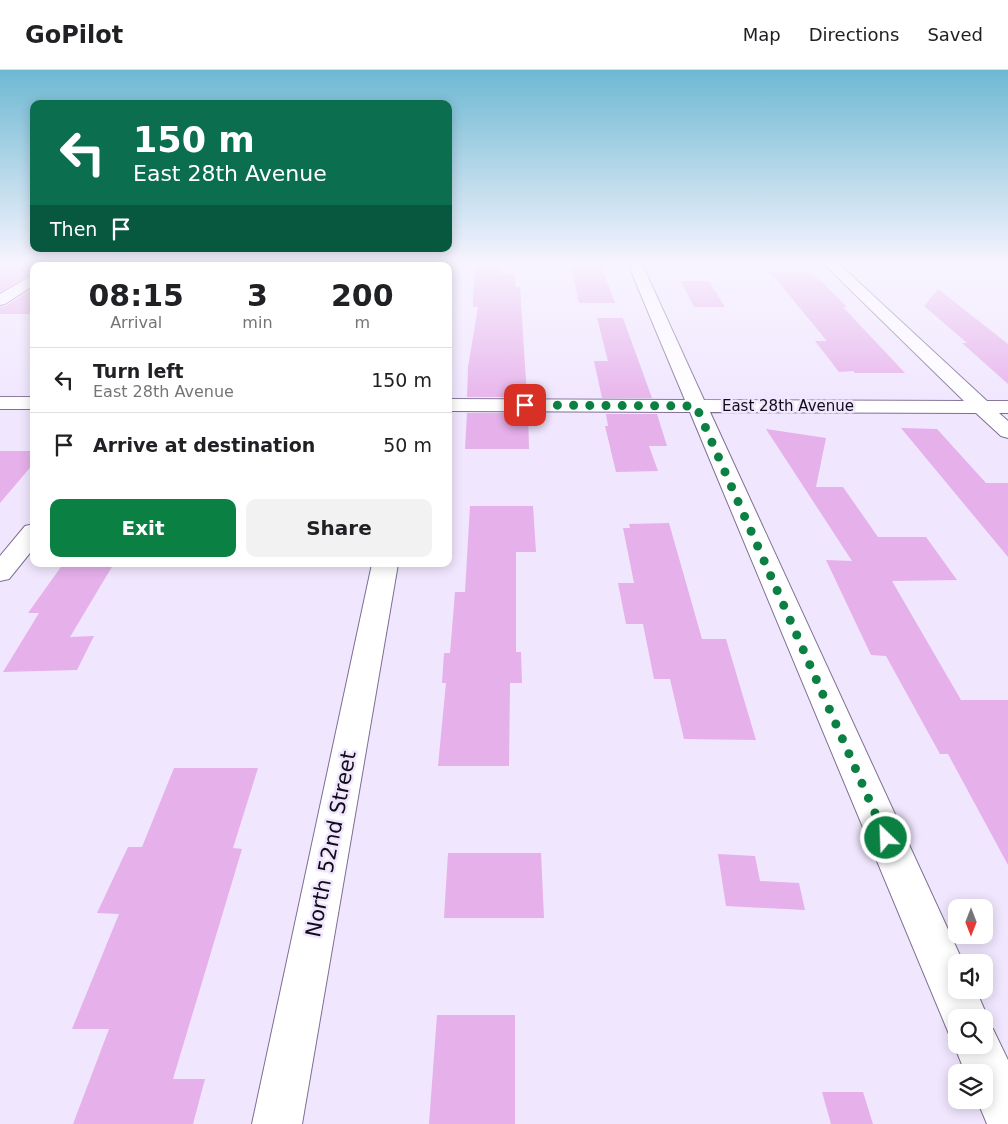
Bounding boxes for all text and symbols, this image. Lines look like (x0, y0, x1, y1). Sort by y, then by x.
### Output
text: GoPilot (25, 21, 123, 49)
text: Map (743, 24, 781, 45)
text: Directions (809, 24, 899, 45)
text: Saved (927, 24, 983, 45)
icon: left (50, 120, 115, 185)
text: 150 m (133, 120, 255, 160)
text: East 28th Avenue (133, 161, 327, 186)
icon: arrive (107, 215, 135, 243)
text: Then (50, 218, 97, 240)
text: 08:15 (88, 278, 184, 313)
text: 3 (247, 278, 268, 313)
text: 200 (331, 278, 394, 313)
text: Arrival (110, 313, 162, 332)
text: min (242, 313, 273, 332)
text: m (354, 313, 370, 332)
text: Turn left (93, 360, 184, 382)
icon: left (50, 366, 78, 394)
text: 150 m (371, 369, 432, 391)
text: East 28th Avenue (93, 382, 234, 401)
pin (504, 384, 546, 426)
icon: arrive (511, 391, 539, 419)
street label: East 28th Avenue (722, 397, 854, 415)
icon: arrive (50, 431, 78, 459)
text: Arrive at destination (93, 434, 315, 456)
text: 50 m (383, 434, 432, 456)
button: Exit (50, 499, 236, 557)
button: Share (246, 499, 432, 557)
street label: North 52nd Street (301, 749, 361, 939)
position arrow (859, 811, 911, 863)
north arrow (948, 899, 992, 944)
map controls (948, 899, 993, 1109)
button: sound (948, 954, 993, 999)
button: search (948, 1009, 993, 1054)
button: layers (948, 1064, 993, 1109)

